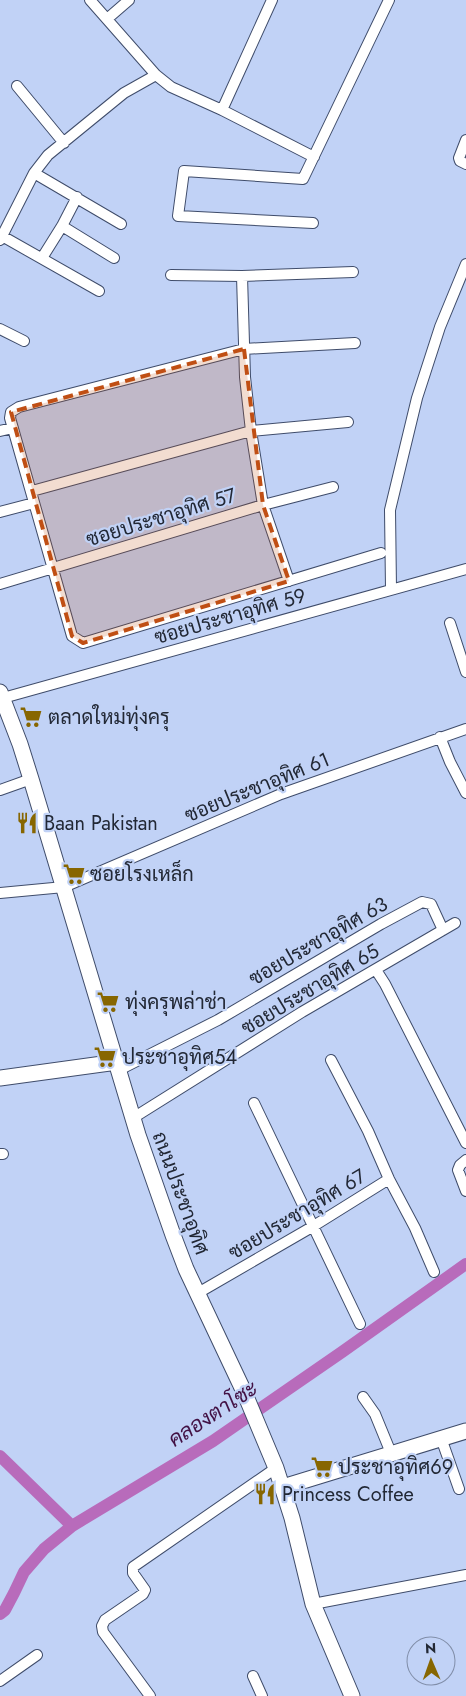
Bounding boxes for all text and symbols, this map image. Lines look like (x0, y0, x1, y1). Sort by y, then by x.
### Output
street label: ซอยประชาอุทิศ 57 (83, 481, 240, 554)
street label: ซอยประชาอุทิศ 59 (151, 581, 309, 652)
place label: ตลาดใหม่ทุ่งครุ (48, 703, 170, 732)
supermarket icon: ตลาดใหม่ทุ่งครุ (18, 704, 44, 730)
street label: ซอยประชาอุทิศ 61 (180, 745, 334, 830)
place label: Baan Pakistan (44, 809, 158, 838)
restaurant icon: Baan Pakistan (14, 810, 40, 836)
place label: ซอยโรงเหล็ก (90, 859, 194, 889)
supermarket icon: ซอยโรงเหล็ก (61, 861, 87, 887)
street label: ซอยประชาอุทิศ 63 (243, 890, 393, 993)
street label: ซอยประชาอุทิศ 65 (236, 937, 385, 1042)
place label: ทุ่งครุพล่าช่า (125, 988, 226, 1017)
supermarket icon: ทุ่งครุพล่าช่า (95, 989, 121, 1015)
place label: ประชาอุทิศ54 (122, 1043, 237, 1072)
supermarket icon: ประชาอุทิศ54 (92, 1044, 118, 1070)
street label: ถนนประชาอุทิศ (145, 1127, 216, 1259)
street label: ซอยประชาอุทิศ 67 (223, 1162, 372, 1267)
water label: คลองตาโซะ (162, 1373, 264, 1454)
place label: ประชาอุทิศ69 (338, 1453, 453, 1482)
supermarket icon: ประชาอุทิศ69 (309, 1454, 335, 1480)
place label: Princess Coffee (282, 1480, 414, 1509)
restaurant icon: Princess Coffee (252, 1481, 278, 1507)
north arrow (406, 1636, 456, 1686)
text: N (425, 1638, 436, 1658)

